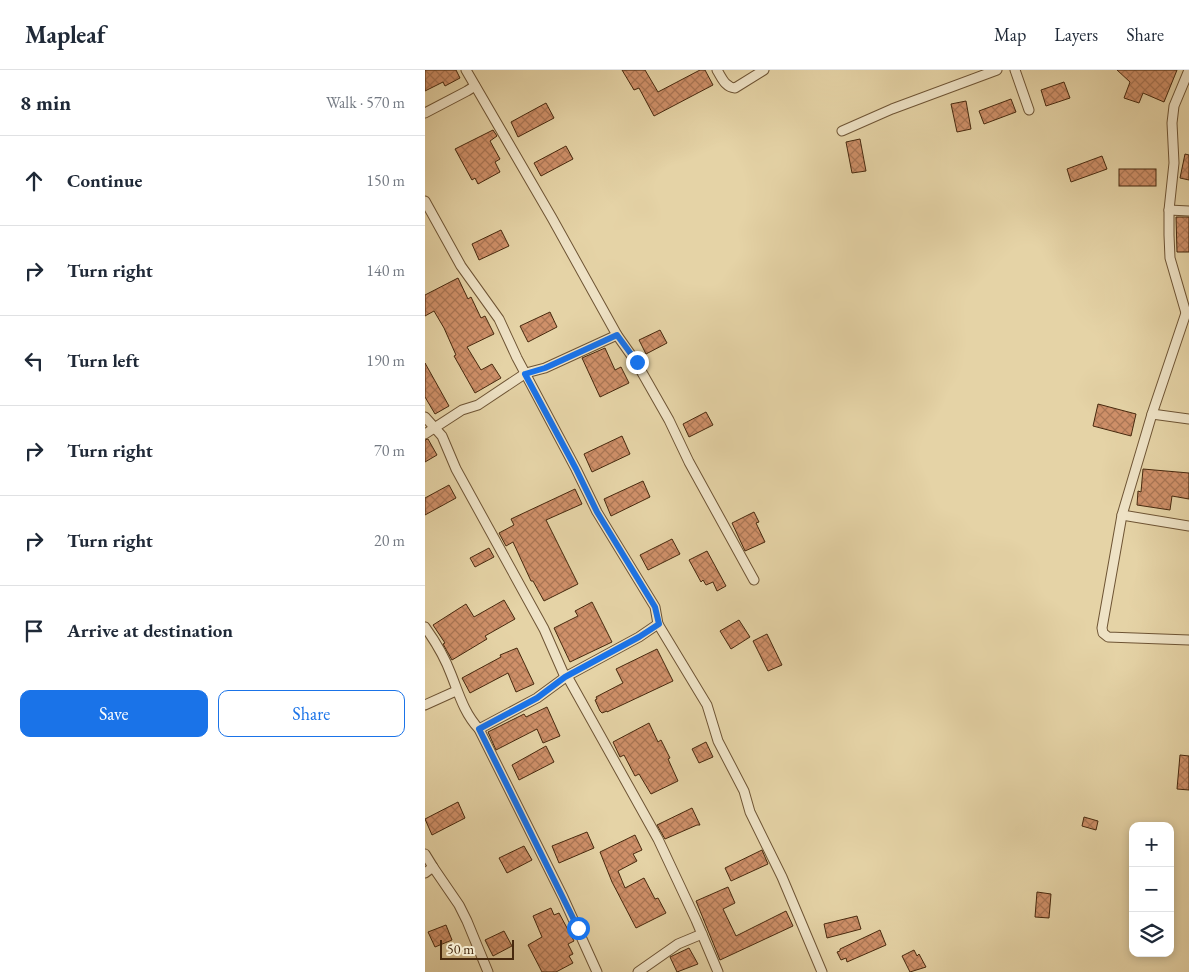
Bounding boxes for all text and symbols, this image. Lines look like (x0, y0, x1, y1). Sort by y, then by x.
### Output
text: Mapleaf (25, 19, 106, 50)
text: Map (994, 23, 1026, 46)
text: Layers (1054, 23, 1098, 46)
text: Share (1126, 23, 1164, 46)
text: 8 min (20, 89, 71, 116)
text: Walk · 570 m (326, 92, 405, 113)
icon: ahead (20, 167, 48, 195)
text: Continue (67, 168, 142, 193)
text: 150 m (366, 170, 405, 191)
icon: right (20, 257, 48, 285)
text: Turn right (67, 258, 153, 283)
text: 140 m (366, 260, 405, 281)
icon: left (20, 347, 48, 375)
text: Turn left (67, 348, 139, 373)
text: 190 m (366, 350, 405, 371)
route end (626, 351, 649, 374)
icon: right (20, 437, 48, 465)
text: Turn right (67, 438, 153, 463)
text: 70 m (374, 440, 405, 461)
icon: right (20, 527, 48, 555)
text: Turn right (67, 528, 153, 553)
text: 20 m (374, 530, 405, 551)
icon: arrive (20, 617, 48, 645)
text: Arrive at destination (67, 618, 233, 643)
button: Save (20, 690, 208, 737)
button: Share (218, 690, 405, 737)
map controls (1129, 822, 1174, 957)
button: + (1129, 822, 1174, 867)
button: − (1129, 867, 1174, 912)
button: layers (1129, 912, 1174, 957)
route start (567, 917, 590, 940)
scale bar (440, 937, 514, 960)
text: 50 m (447, 940, 474, 958)

